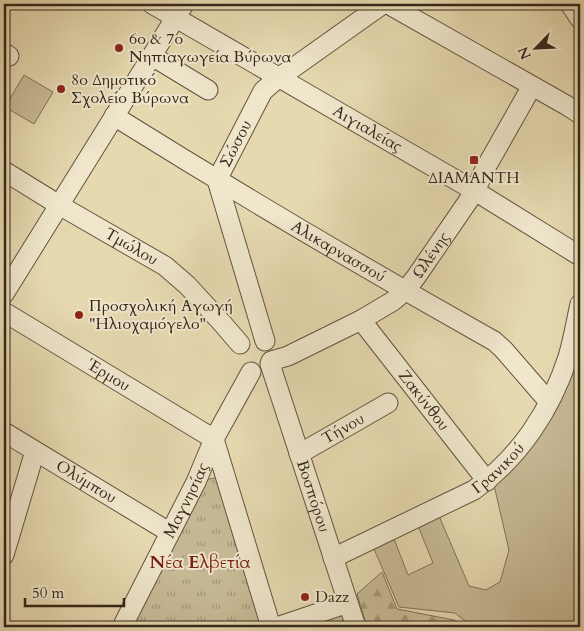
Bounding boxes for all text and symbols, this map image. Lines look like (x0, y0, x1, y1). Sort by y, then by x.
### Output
north arrow (512, 22, 562, 72)
place label: 6ο & 7ο Νηπιαγωγεία Βύρωνα (129, 28, 291, 68)
marker: 6ο & 7ο Νηπιαγωγεία Βύρωνα (113, 42, 125, 54)
text: N (513, 44, 536, 63)
place label: 8ο Δημοτικό Σχολείο Βύρωνα (71, 69, 189, 109)
marker: 8ο Δημοτικό Σχολείο Βύρωνα (55, 83, 67, 95)
street label: Αιγιαλείας (329, 100, 406, 158)
street label: Σώσου (215, 116, 257, 171)
marker: ΔΙΑΜΑΝΤΗ (468, 154, 480, 166)
place label: ΔΙΑΜΑΝΤΗ (428, 167, 520, 189)
street label: Αλικαρνασσού (287, 215, 390, 288)
street label: Τμώλου (101, 223, 162, 271)
street label: Ωλένης (407, 227, 455, 283)
place label: Προσχολική Αγωγή "Ηλιοχαμόγελο" (89, 295, 233, 335)
marker: Προσχολική Αγωγή "Ηλιοχαμόγελο" (73, 309, 85, 321)
street label: Έρμου (82, 353, 134, 397)
street label: Ζακύνθου (393, 365, 455, 435)
street label: Τήνου (318, 408, 369, 450)
street label: Γρανικού (467, 438, 530, 499)
street label: Ολύμπου (52, 455, 121, 509)
street label: Βοσπόρου (291, 457, 335, 535)
street label: Μαγνησίας (158, 459, 214, 542)
district label: Νέα Ελβετία (150, 550, 251, 575)
scale bar (25, 576, 124, 608)
text: 50 m (32, 583, 64, 603)
place label: Dazz (315, 586, 349, 608)
marker: Dazz (299, 591, 311, 603)

